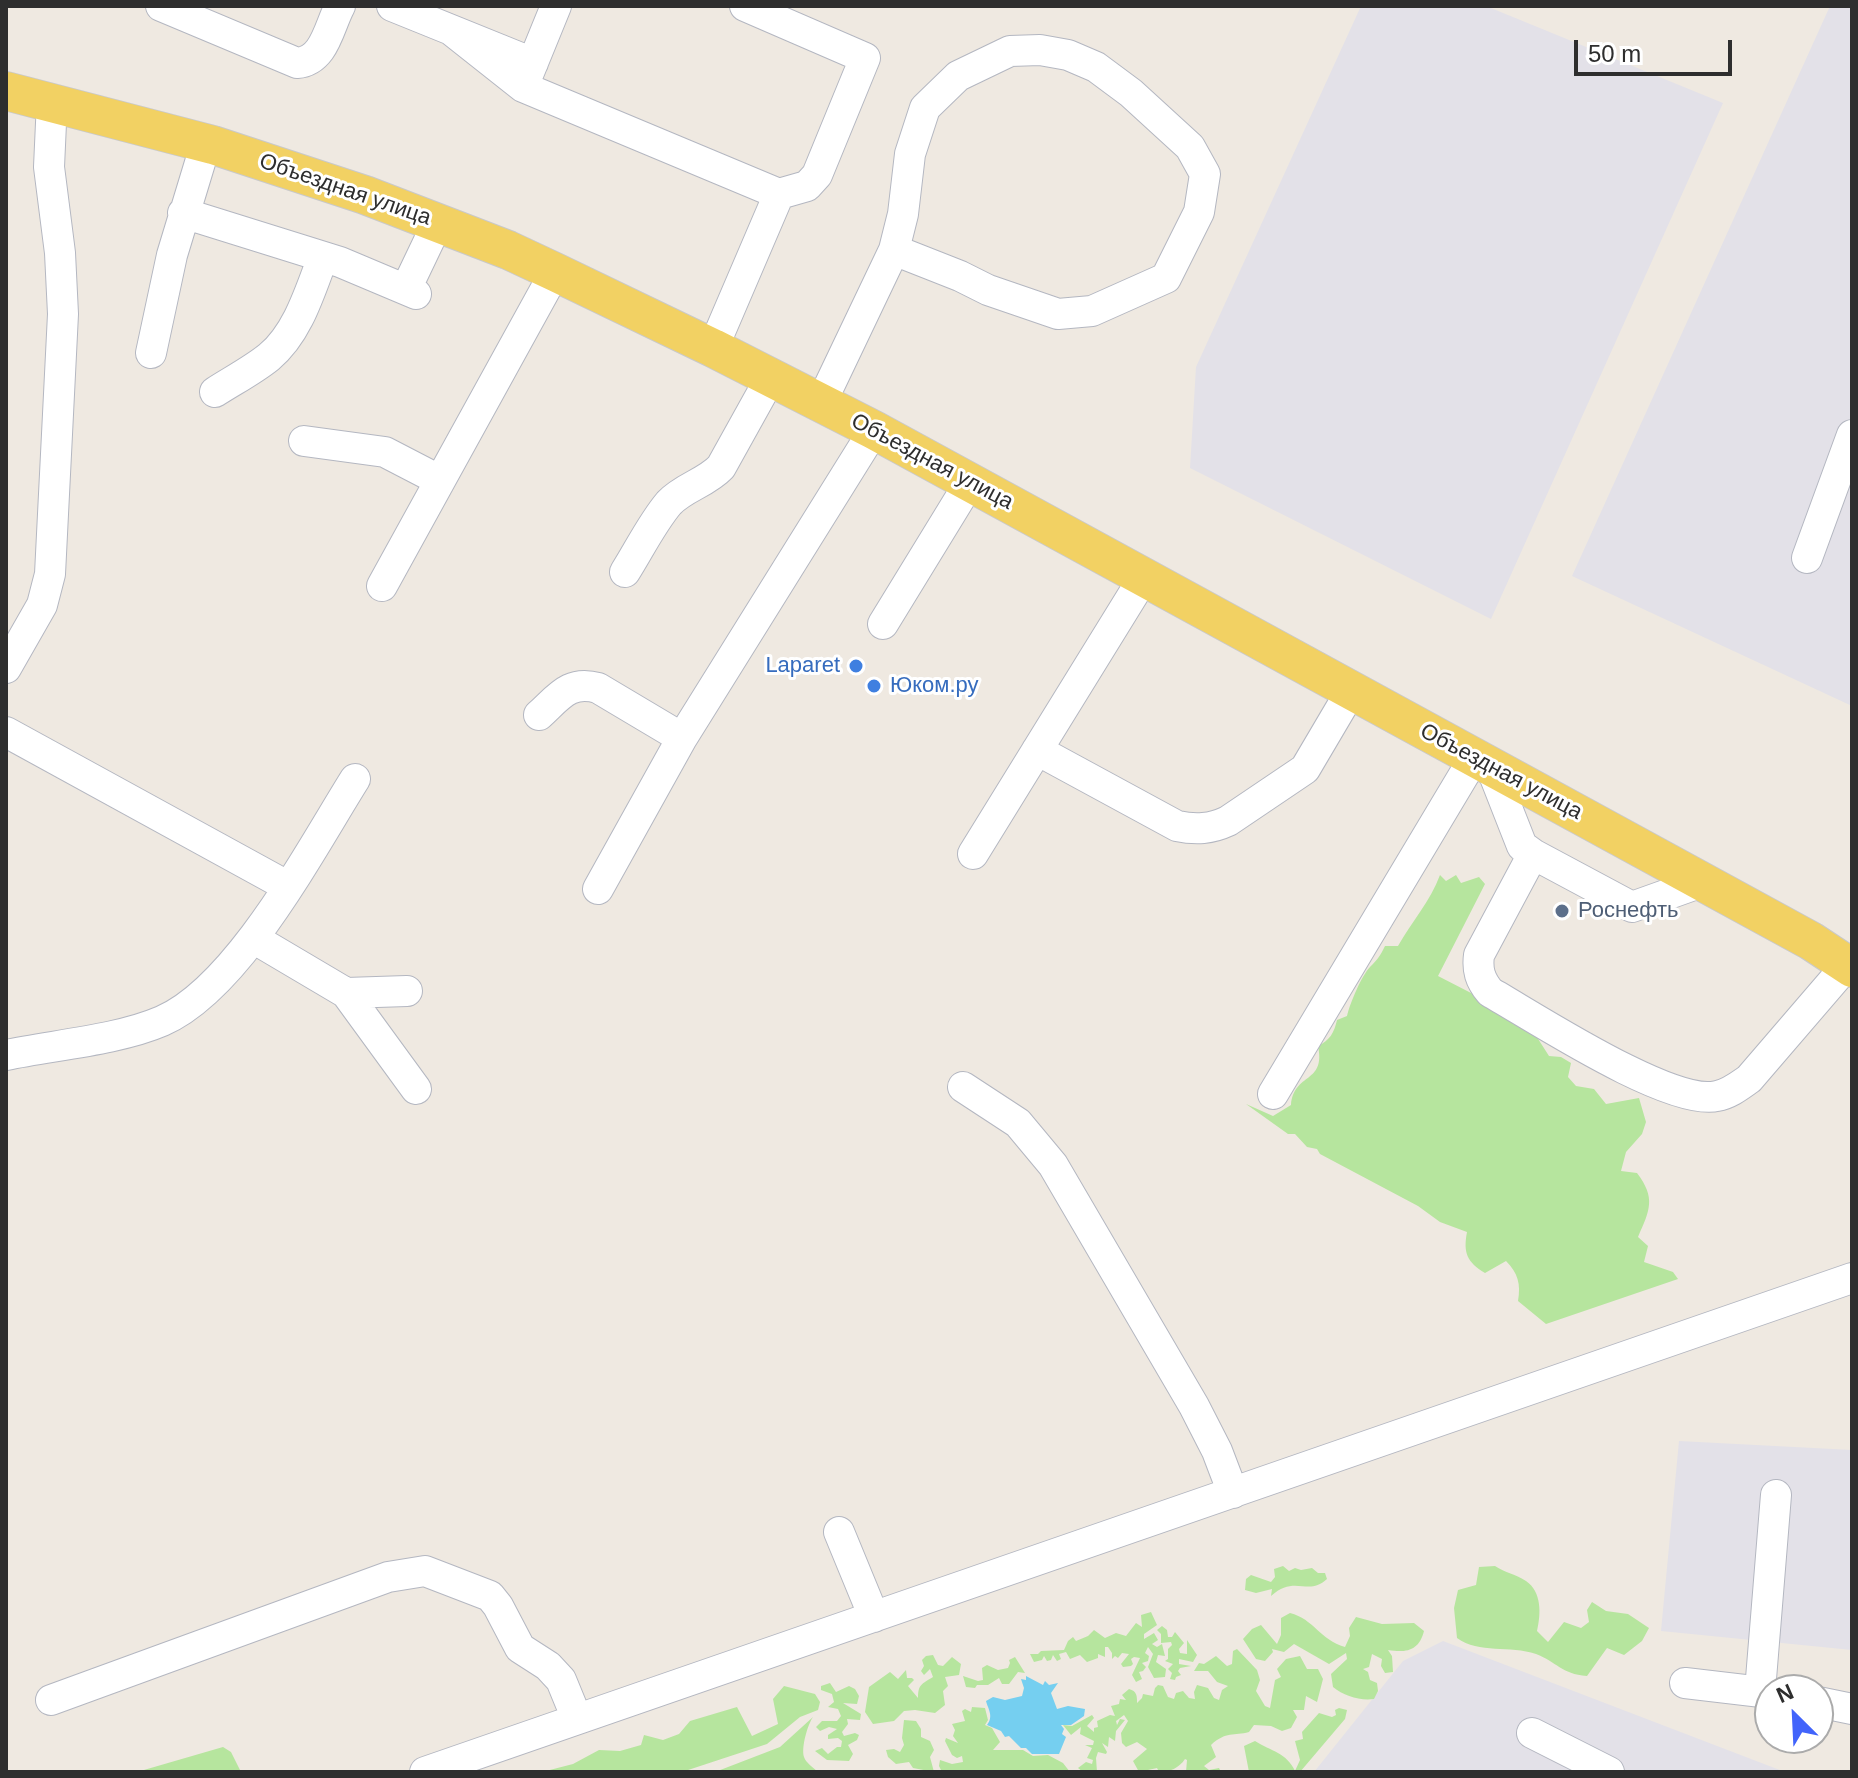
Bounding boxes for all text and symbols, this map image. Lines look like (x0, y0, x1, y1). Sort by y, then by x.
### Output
scale bar (1578, 24, 1736, 74)
text: 50 m (1588, 40, 1641, 67)
street label: Объездная улица (256, 148, 434, 232)
street label: Объездная улица (846, 408, 1018, 516)
place label: Laparet (765, 653, 840, 679)
marker: Laparet (847, 657, 865, 675)
place label: Юком.ру (890, 673, 979, 699)
marker: Юком.ру (865, 677, 883, 695)
street label: Объездная улица (1415, 718, 1587, 826)
place label: Роснефть (1578, 898, 1678, 924)
marker: Роснефть (1553, 902, 1571, 920)
north arrow (1754, 1674, 1834, 1754)
text: N (1772, 1679, 1797, 1708)

